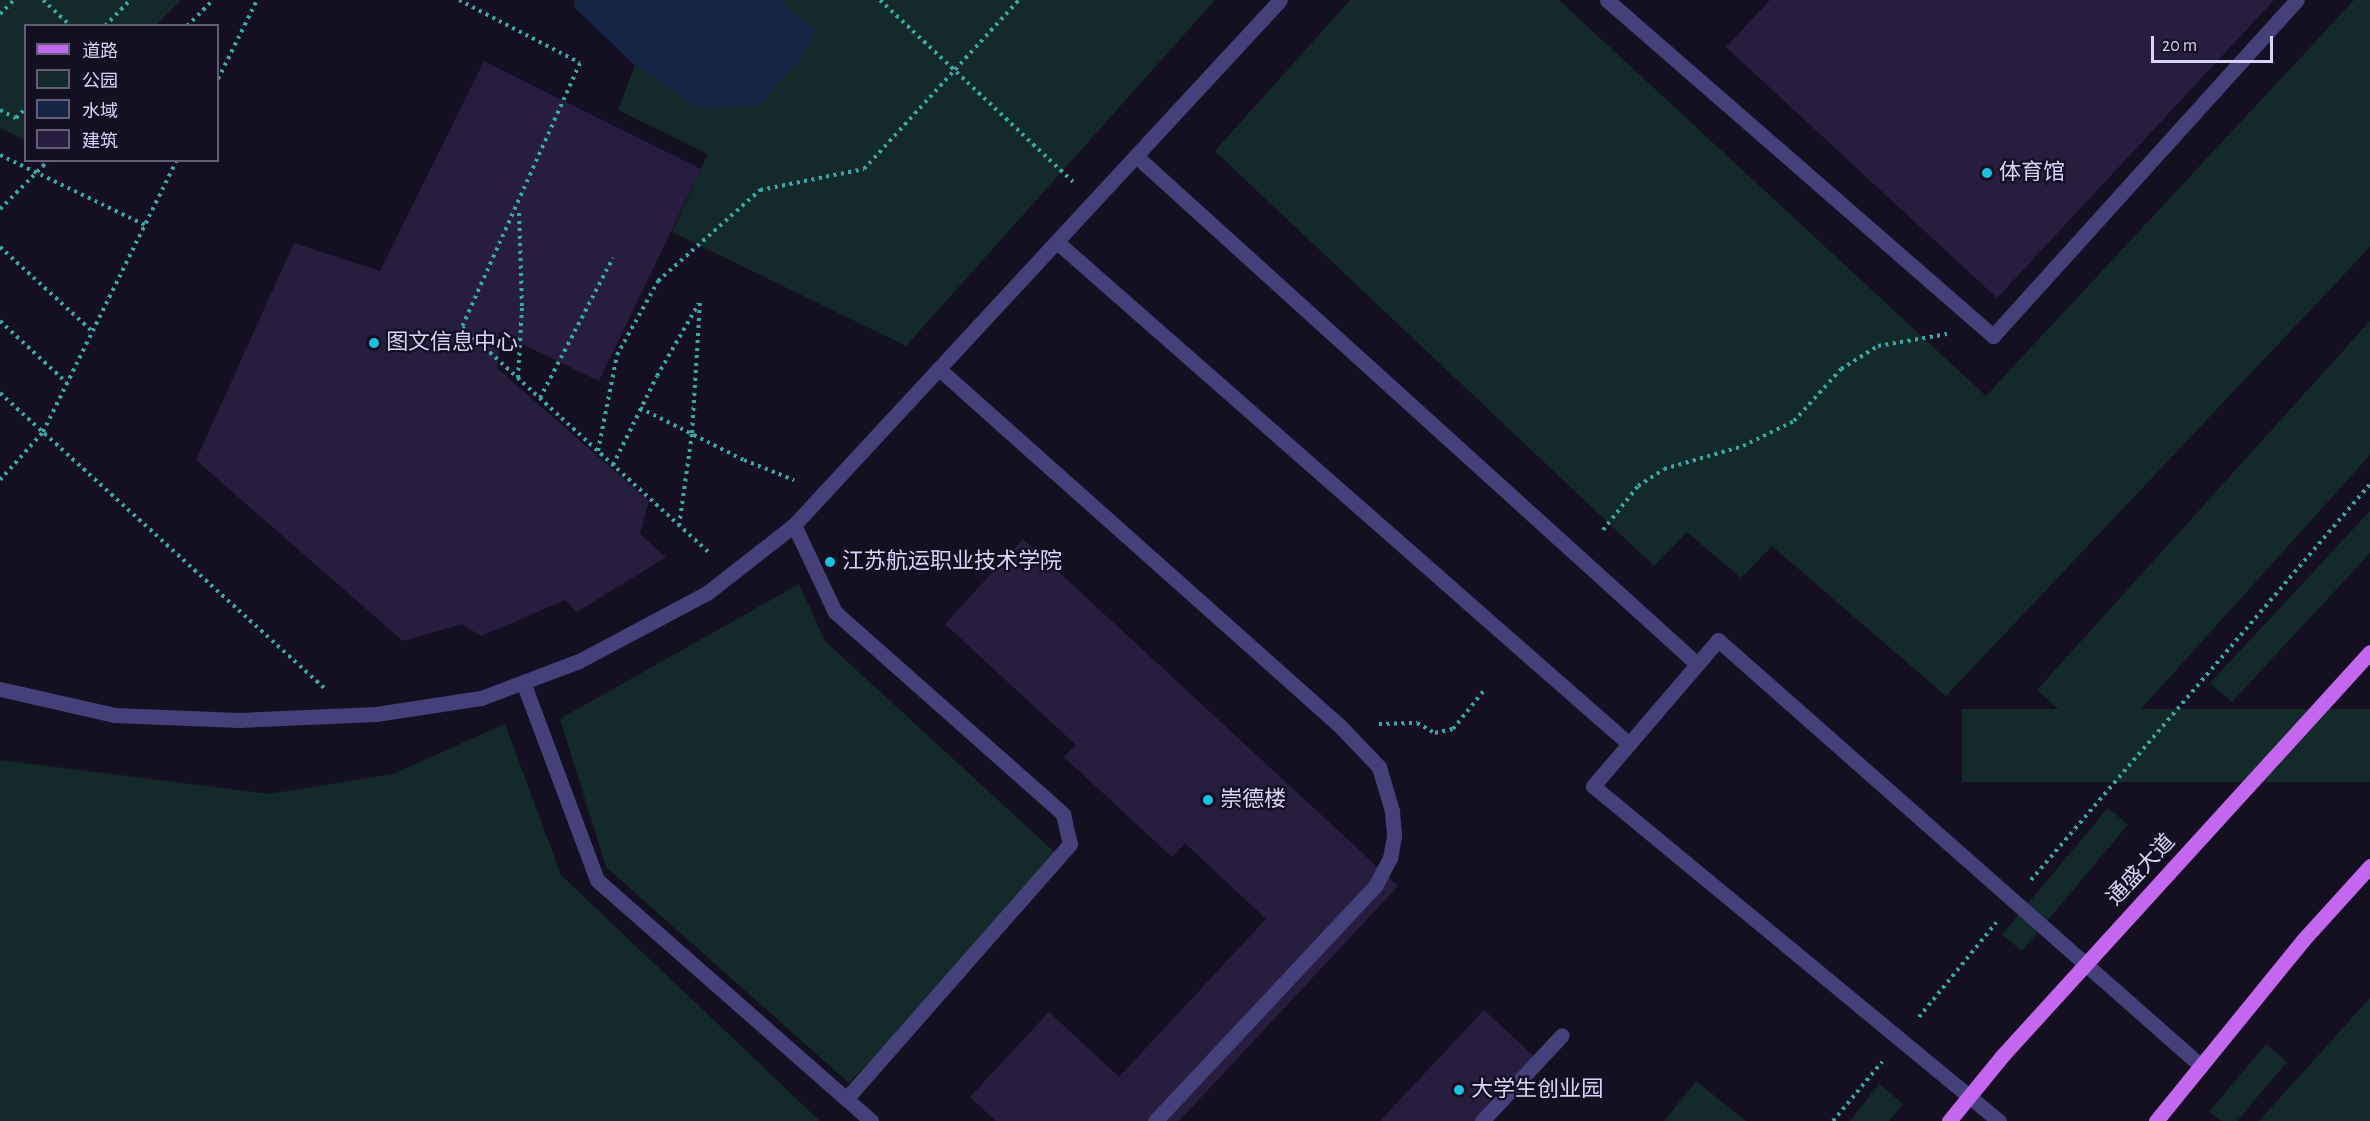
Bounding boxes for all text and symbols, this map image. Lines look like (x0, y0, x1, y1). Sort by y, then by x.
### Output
legend (24, 24, 219, 162)
scale bar (2154, 24, 2276, 62)
text: 20 m (2162, 37, 2197, 55)
text: 道路 (82, 43, 118, 61)
text: 公园 (82, 73, 118, 91)
text: 水域 (82, 103, 118, 121)
text: 建筑 (82, 133, 118, 151)
place label: 体育馆 (1999, 160, 2065, 186)
marker: 体育馆 (1980, 166, 1994, 180)
place label: 图文信息中心 (386, 330, 518, 356)
marker: 图文信息中心 (367, 336, 381, 350)
place label: 江苏航运职业技术学院 (842, 549, 1062, 575)
marker: 江苏航运职业技术学院 (823, 555, 837, 569)
place label: 崇德楼 (1220, 787, 1286, 813)
marker: 崇德楼 (1201, 793, 1215, 807)
street label: 通盛大道 (2101, 829, 2181, 911)
place label: 大学生创业园 (1471, 1077, 1603, 1103)
marker: 大学生创业园 (1452, 1083, 1466, 1097)

